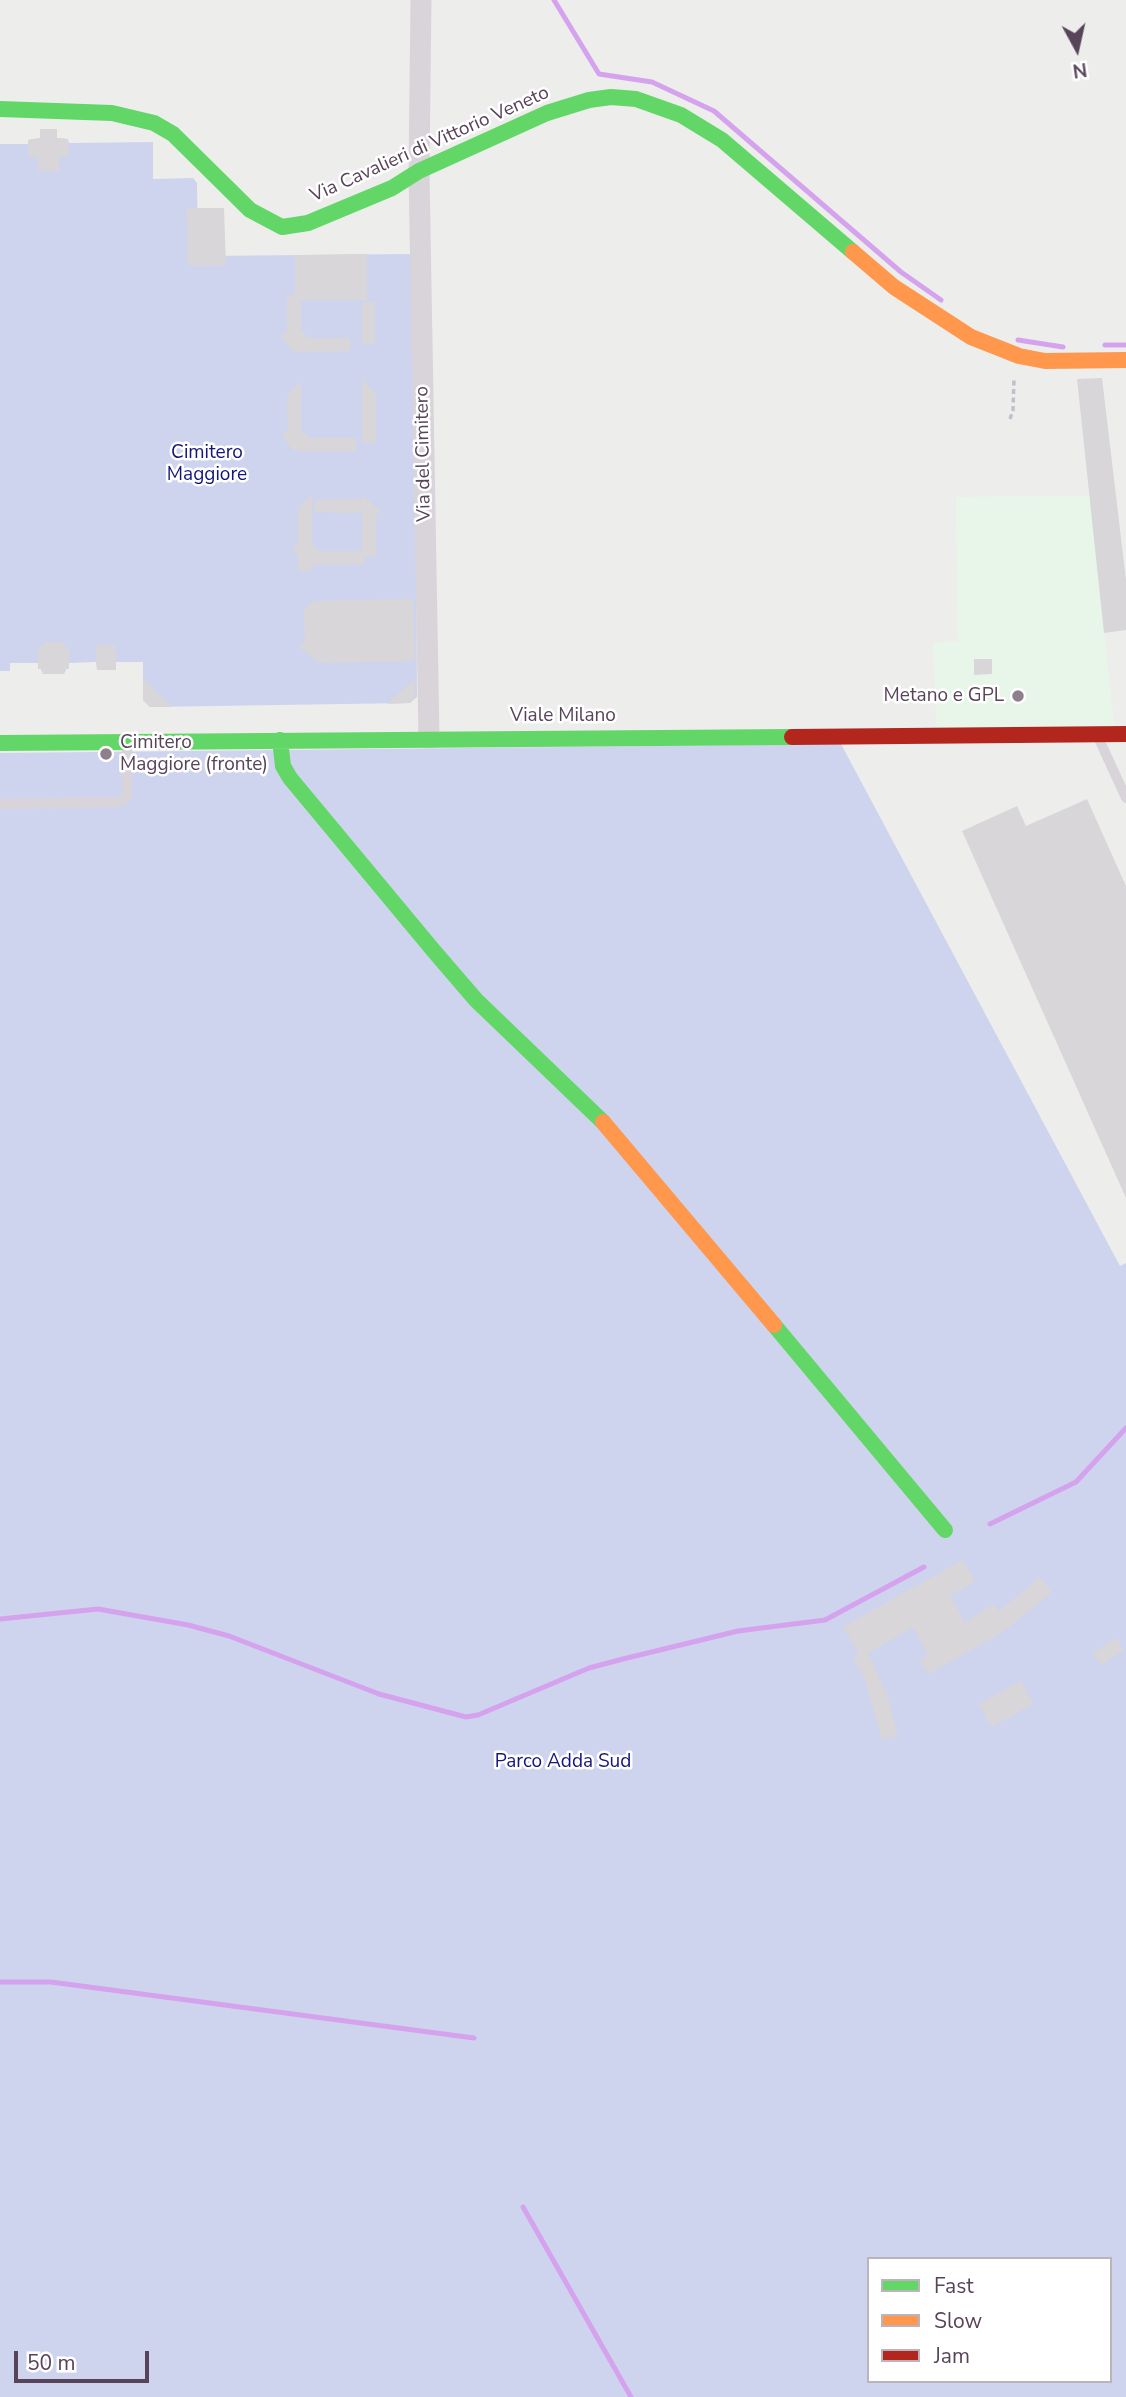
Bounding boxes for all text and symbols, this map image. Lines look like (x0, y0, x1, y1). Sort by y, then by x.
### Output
north arrow (1042, 14, 1112, 84)
text: N (1071, 56, 1089, 84)
street label: Via Cavalieri di Vittorio Veneto (307, 82, 553, 208)
street label: Via del Cimitero (411, 386, 437, 522)
park label: Cimitero Maggiore (167, 442, 247, 486)
place label: Metano e GPL (884, 685, 1004, 707)
marker: Metano e GPL (1010, 688, 1026, 704)
street label: Viale Milano (510, 705, 616, 727)
place label: Cimitero Maggiore (fronte) (120, 732, 268, 776)
marker: Cimitero Maggiore (fronte) (98, 746, 114, 762)
park label: Parco Adda Sud (495, 1751, 631, 1773)
legend (867, 2257, 1112, 2383)
text: Fast (934, 2272, 974, 2300)
text: Slow (934, 2307, 982, 2335)
scale bar (18, 2338, 152, 2382)
text: Jam (934, 2342, 970, 2370)
text: 50 m (27, 2349, 76, 2377)

